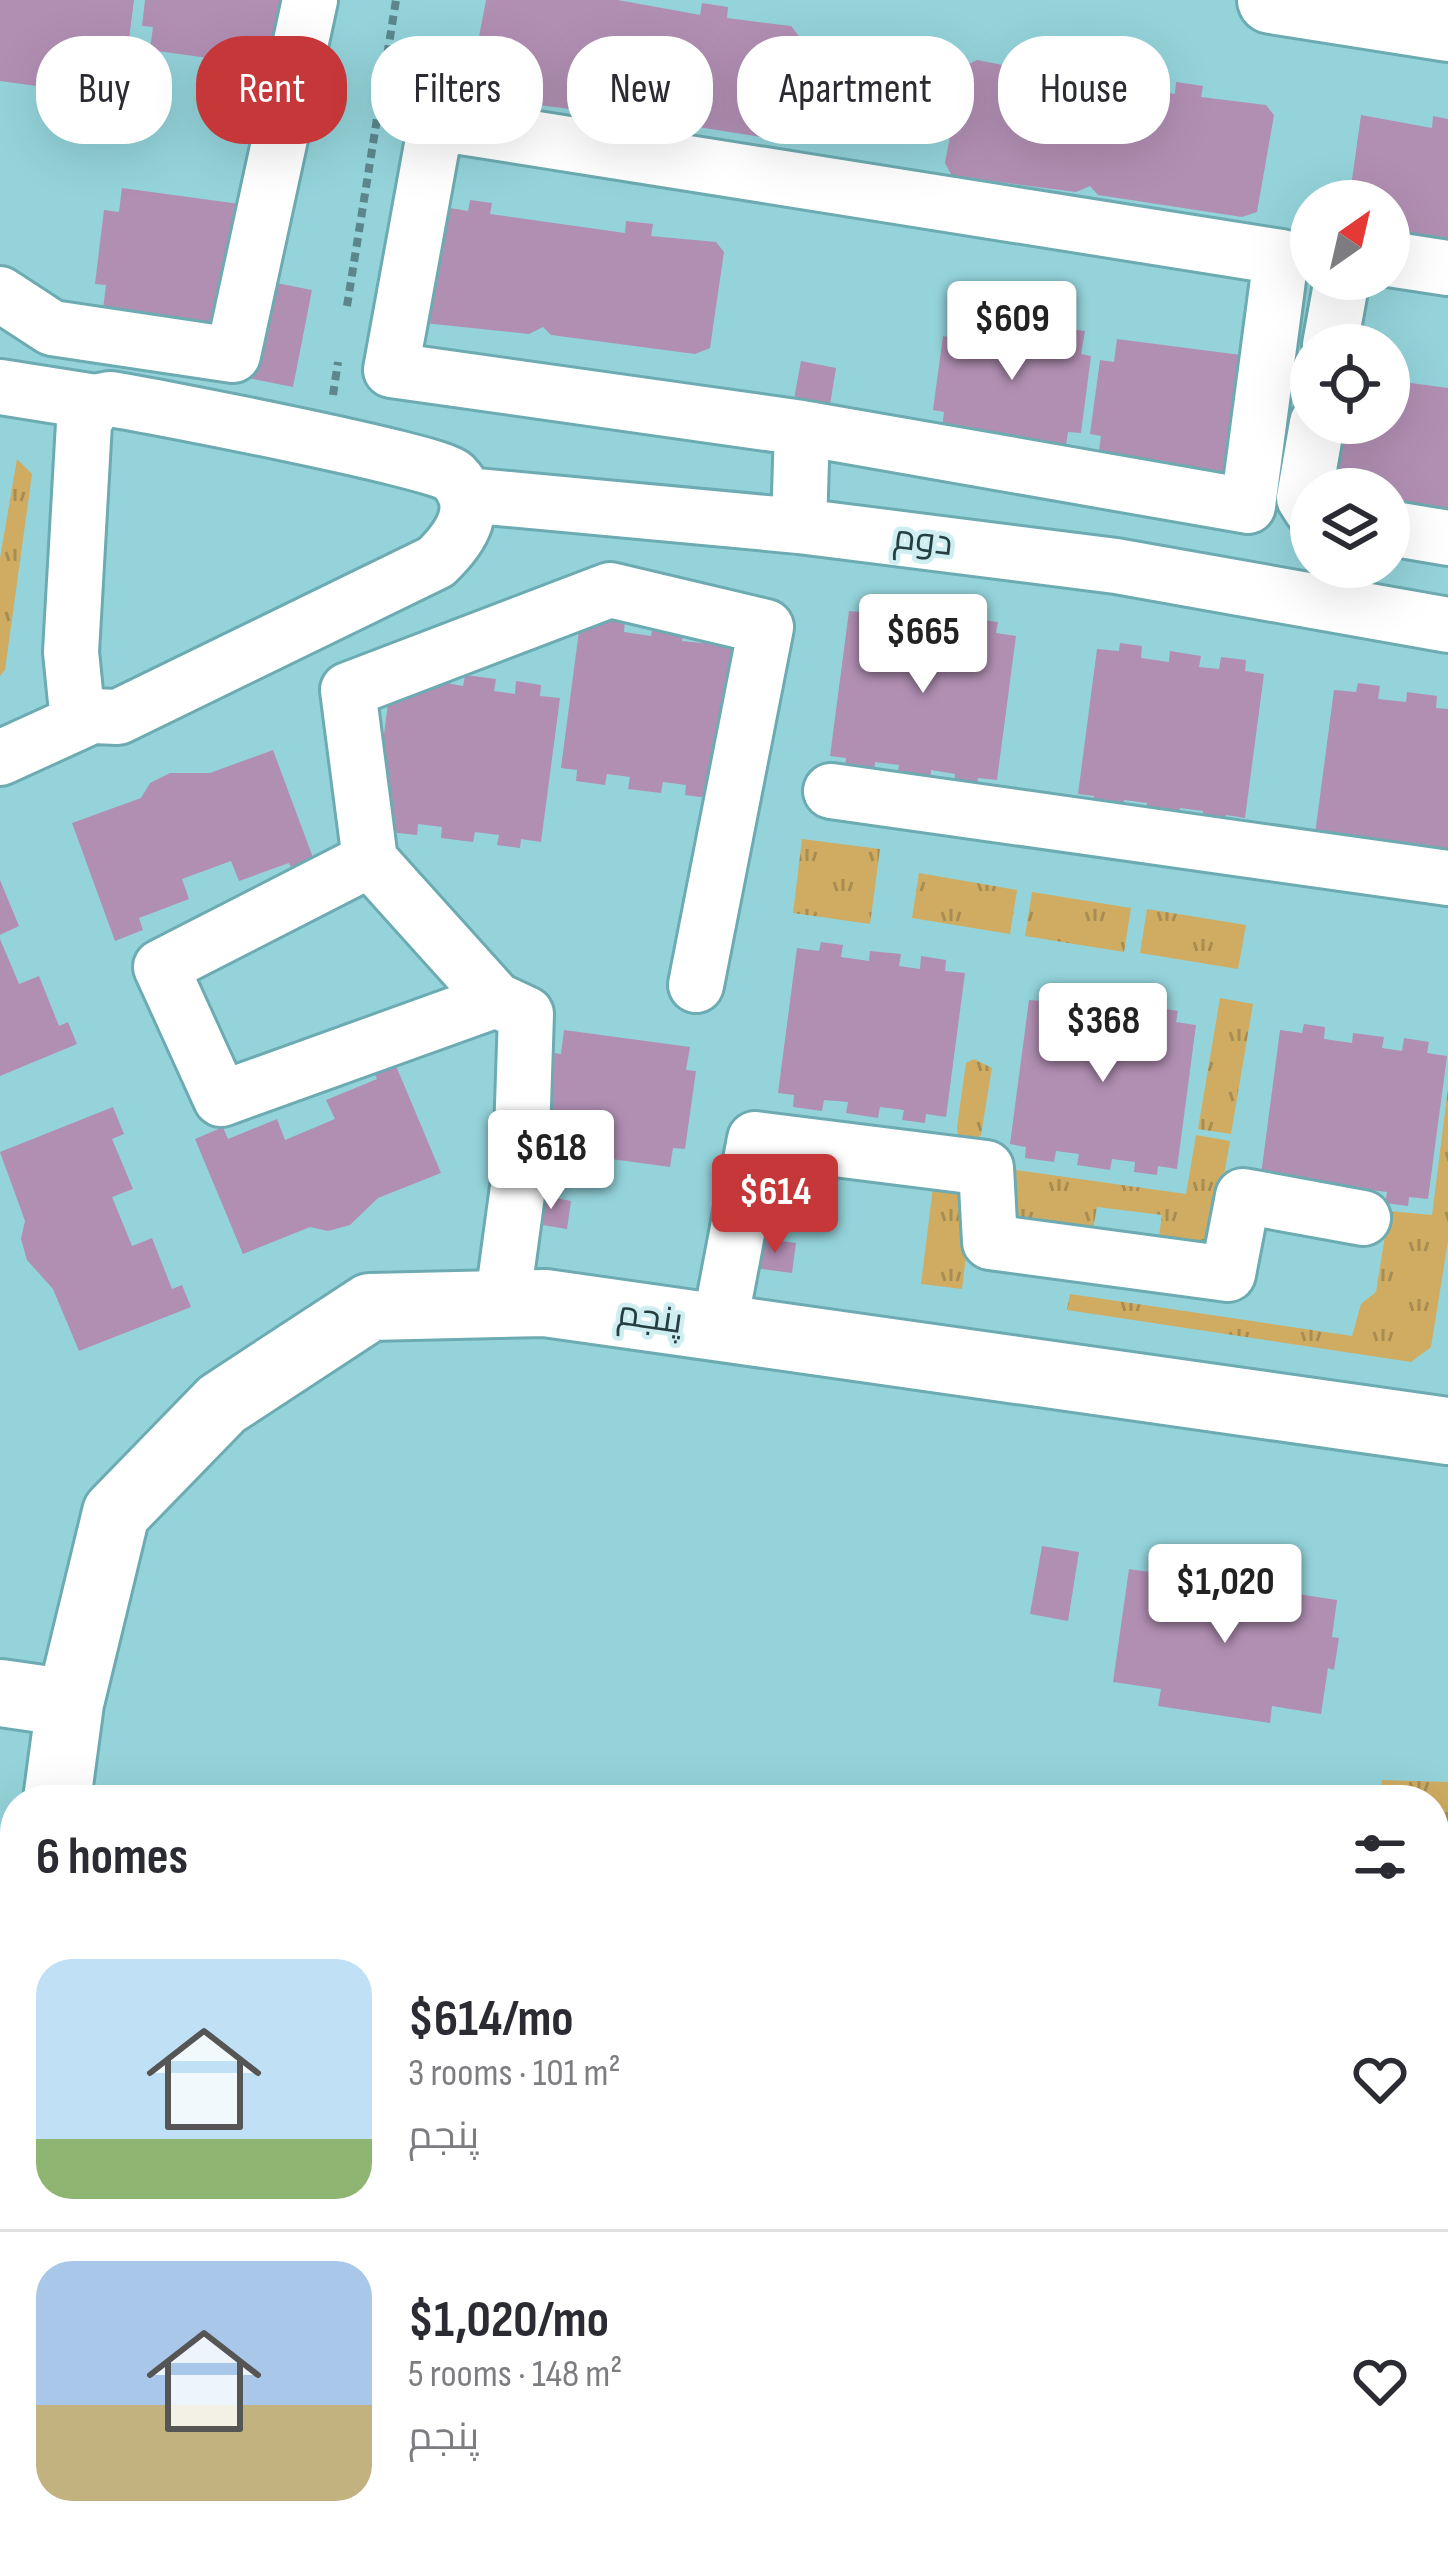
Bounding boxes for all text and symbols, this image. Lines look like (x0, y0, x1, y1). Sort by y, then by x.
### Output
chip: Buy (36, 36, 172, 144)
chip: Rent (196, 36, 347, 144)
chip: Filters (371, 36, 543, 144)
chip: New (567, 36, 713, 144)
chip: Apartment (737, 36, 974, 144)
chip: House (998, 36, 1170, 144)
north arrow (1290, 180, 1410, 300)
map controls (1290, 180, 1410, 588)
pin: $609 (941, 281, 1083, 383)
text: $609 (974, 296, 1050, 343)
button: locate (1290, 324, 1410, 444)
button: layers (1290, 468, 1410, 588)
street label: دوم (891, 516, 955, 567)
pin: $665 (852, 594, 994, 696)
text: $665 (886, 609, 960, 656)
pin: $368 (1032, 983, 1174, 1085)
text: $368 (1066, 998, 1140, 1045)
pin: $618 (480, 1110, 622, 1212)
text: $618 (515, 1125, 587, 1172)
pin: $614 (704, 1154, 846, 1256)
text: $614 (739, 1169, 811, 1216)
street label: پنجم (614, 1292, 686, 1345)
pin: $1,020 (1127, 1544, 1323, 1646)
text: $1,020 (1175, 1559, 1275, 1606)
icon: filters (1347, 1824, 1413, 1890)
text: 6 homes (36, 1827, 188, 1888)
text: $614/mo (408, 1989, 574, 2050)
icon: home (132, 2007, 276, 2151)
icon: heart (1347, 2046, 1413, 2112)
text: 3 rooms · 101 m² (408, 2050, 621, 2097)
text: پنجم (408, 2113, 479, 2160)
text: $1,020/mo (408, 2290, 609, 2351)
icon: home (132, 2309, 276, 2453)
icon: heart (1347, 2348, 1413, 2414)
text: 5 rooms · 148 m² (408, 2351, 623, 2398)
text: پنجم (408, 2414, 479, 2461)

